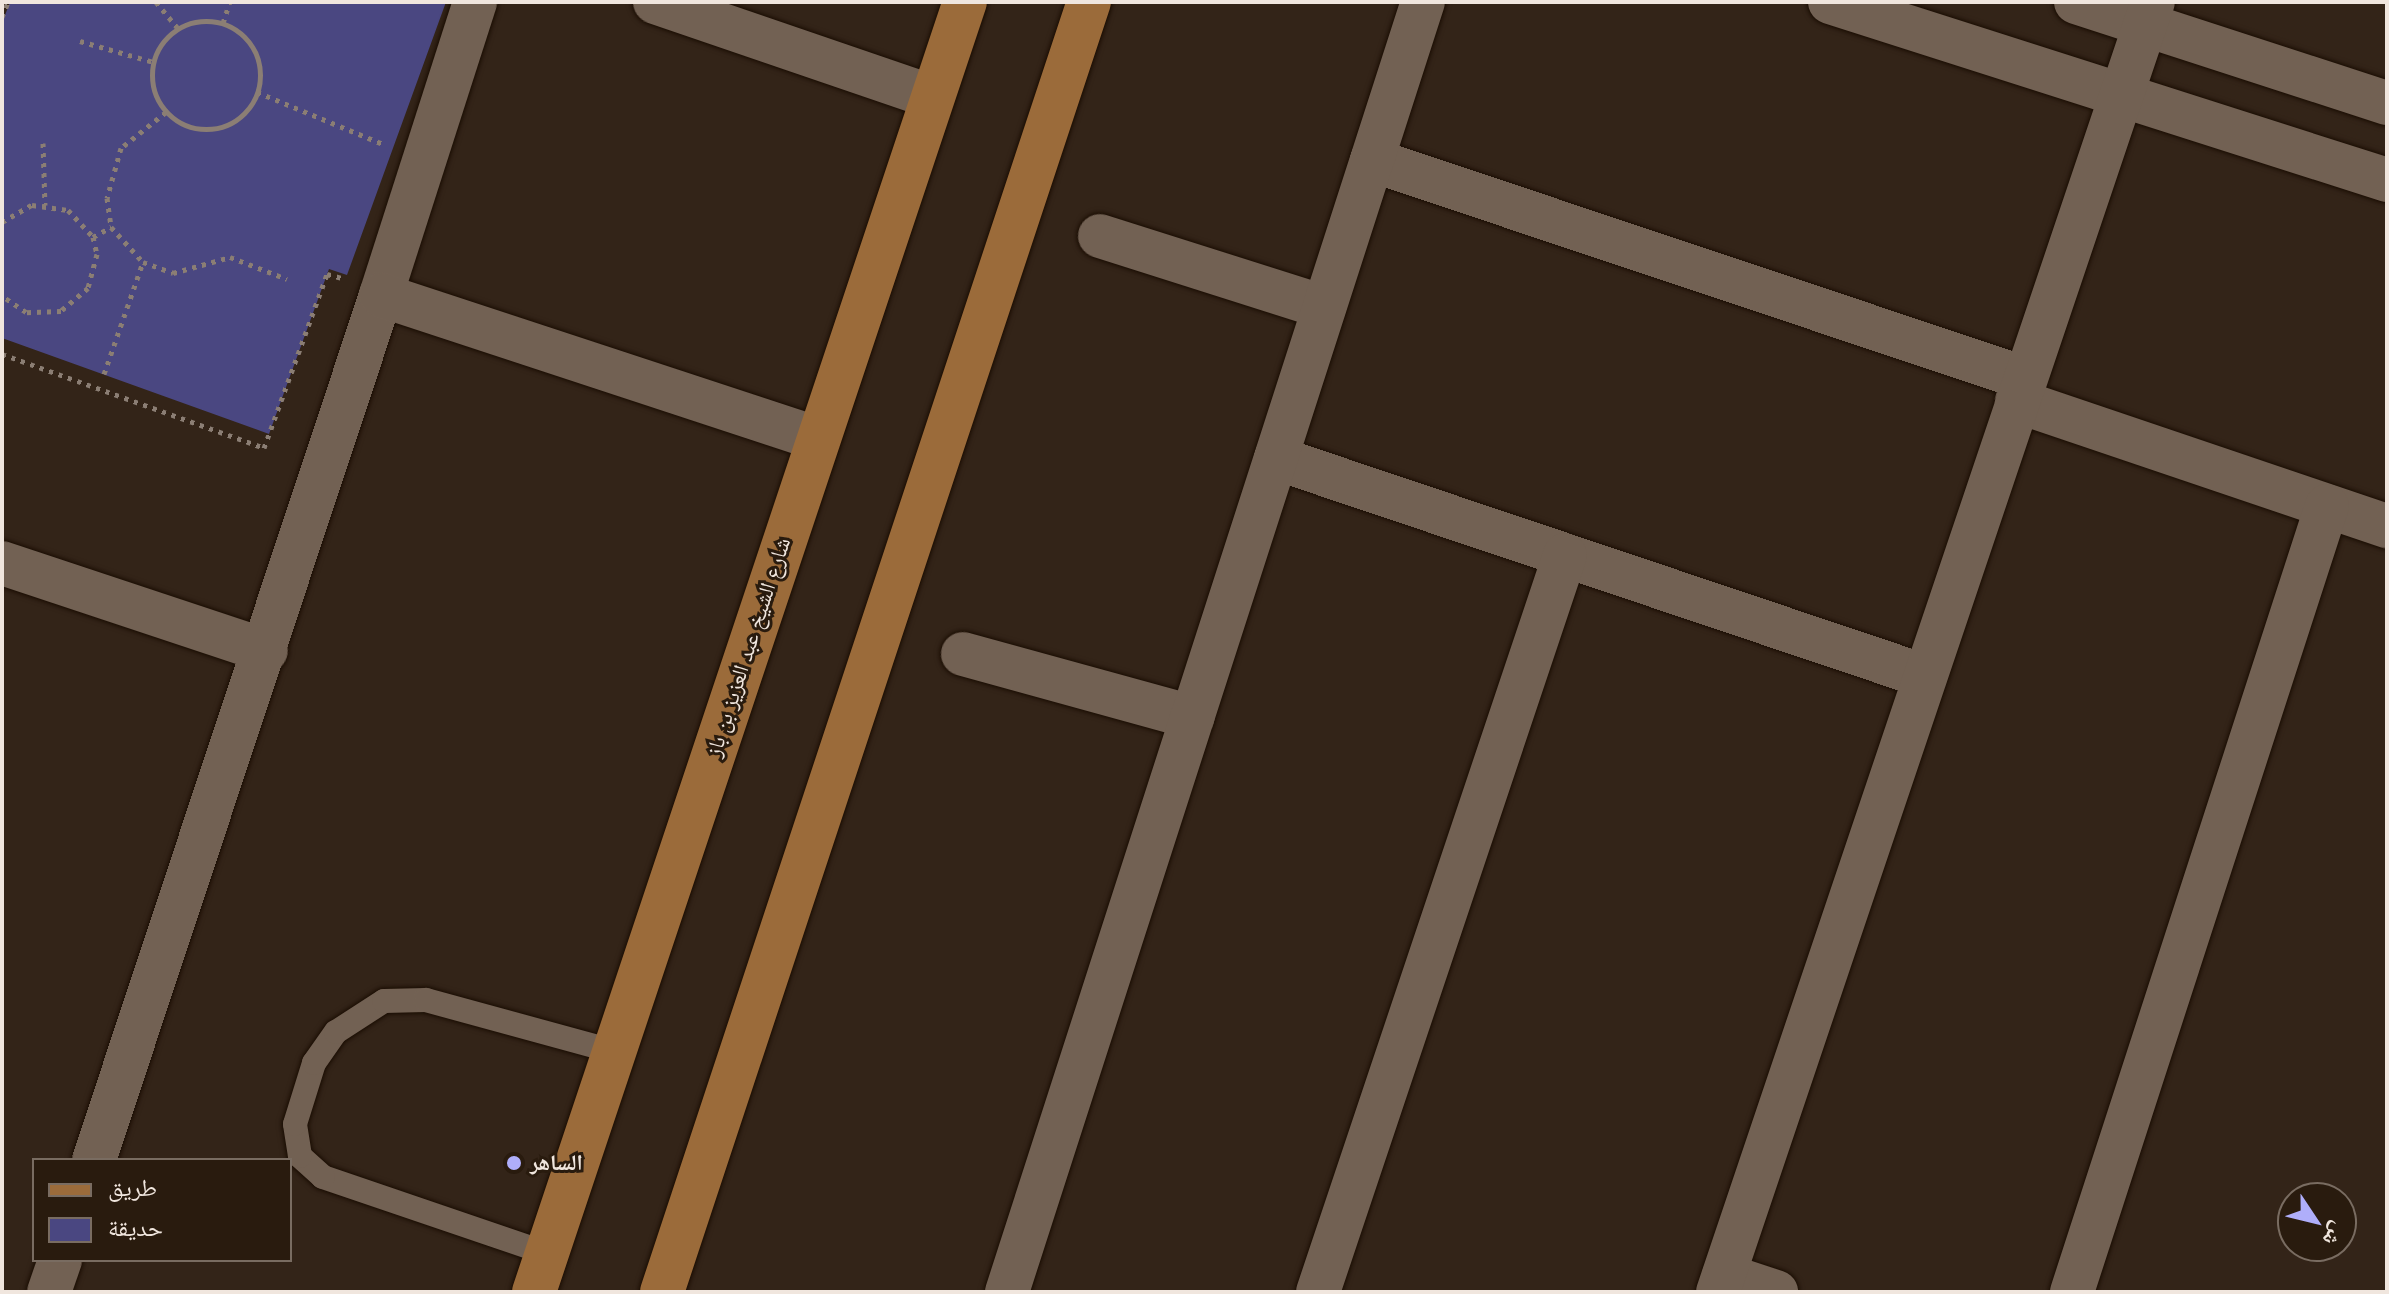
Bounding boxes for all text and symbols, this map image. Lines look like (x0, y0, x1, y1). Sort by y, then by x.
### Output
street label: شارع الشيخ عبد العزيز بن باز (700, 534, 796, 760)
place label: الساهر (530, 1150, 583, 1176)
marker: الساهر (505, 1154, 523, 1172)
legend (32, 1158, 292, 1262)
text: طريق (108, 1172, 157, 1202)
north arrow (2277, 1182, 2357, 1262)
text: حديقة (108, 1212, 163, 1242)
text: ش (2317, 1217, 2353, 1252)

